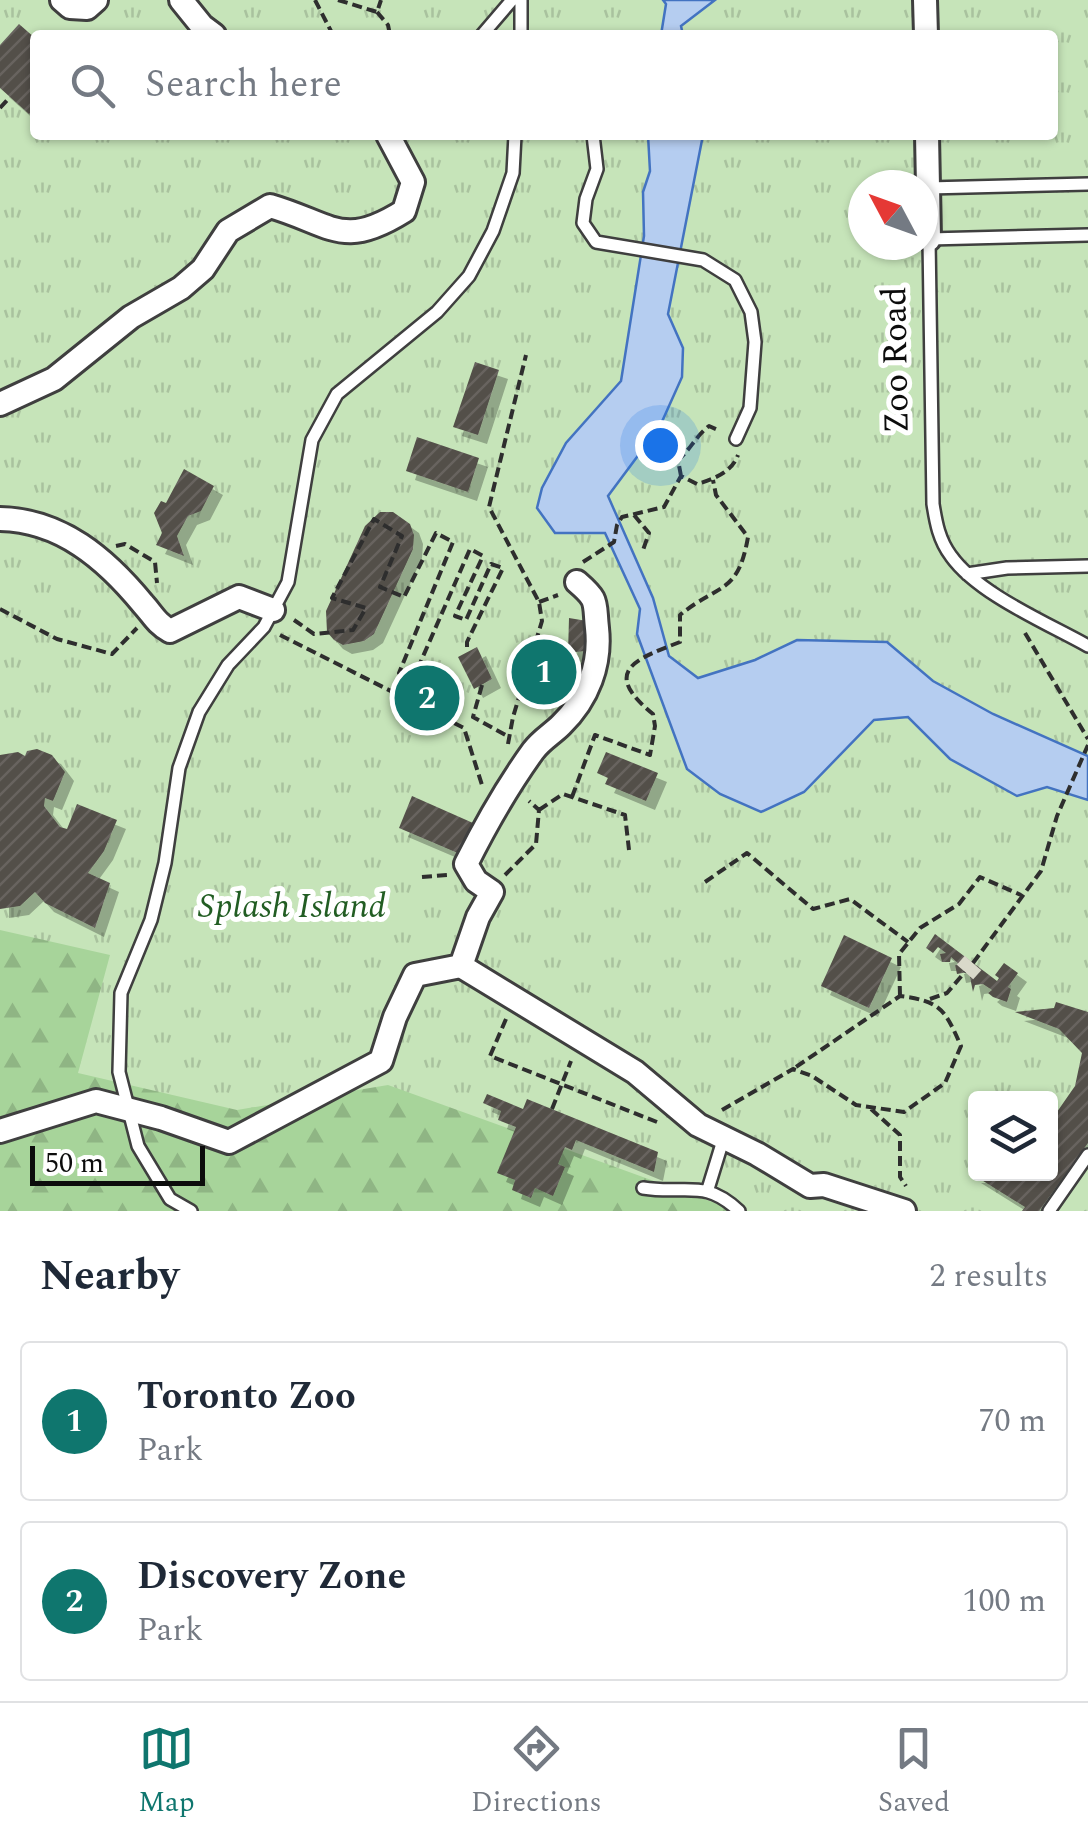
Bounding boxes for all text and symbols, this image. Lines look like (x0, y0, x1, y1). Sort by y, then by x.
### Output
search box (30, 30, 1058, 140)
text: Search here (145, 56, 342, 114)
icon: search (65, 58, 120, 113)
north arrow (848, 170, 938, 260)
street label: Zoo Road (868, 286, 924, 434)
your location (635, 420, 686, 471)
pin: 1 (512, 634, 576, 710)
pin: 2 (394, 660, 460, 736)
park label: Splash Island (198, 880, 386, 933)
map controls (968, 1091, 1058, 1181)
button: layers (968, 1091, 1058, 1181)
scale bar (30, 1141, 205, 1186)
text: 50 m (45, 1142, 104, 1185)
text: Nearby (40, 1245, 179, 1308)
text: 2 results (929, 1252, 1048, 1301)
text: Toronto Zoo (137, 1368, 356, 1426)
text: 1 (66, 1397, 83, 1446)
text: 70 m (978, 1397, 1046, 1446)
text: Park (137, 1426, 203, 1475)
text: Discovery Zone (137, 1548, 406, 1606)
text: 2 (66, 1577, 83, 1626)
text: 100 m (962, 1577, 1046, 1626)
text: Park (137, 1606, 203, 1655)
tab: Map (138, 1721, 195, 1824)
tab: Directions (471, 1721, 602, 1824)
tab: Saved (878, 1721, 950, 1824)

